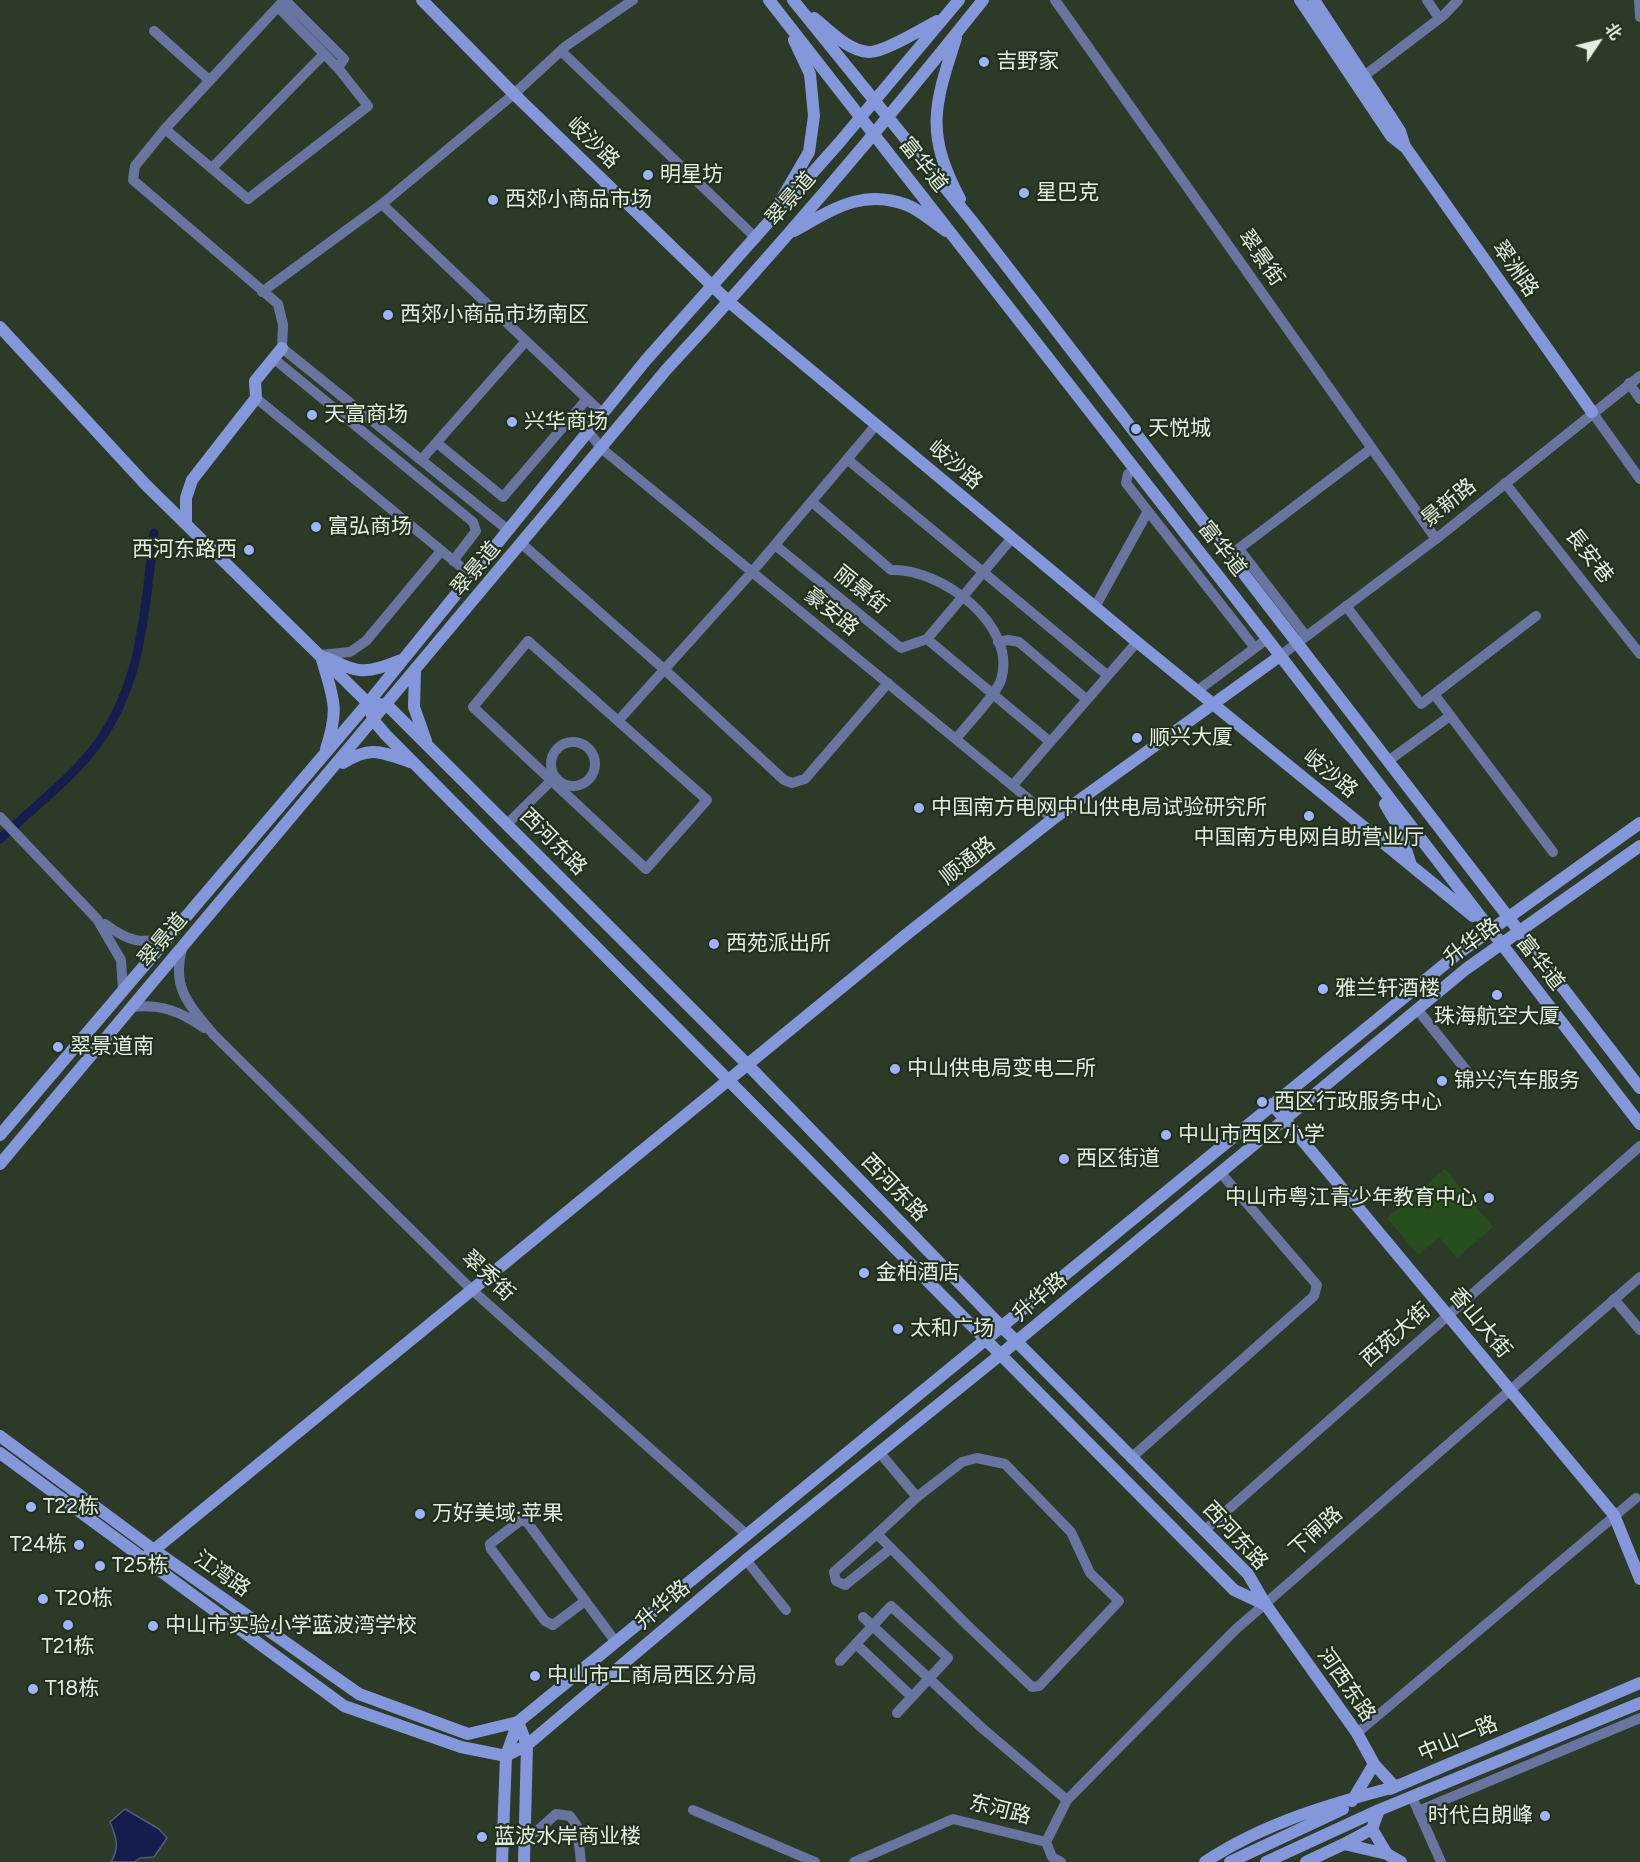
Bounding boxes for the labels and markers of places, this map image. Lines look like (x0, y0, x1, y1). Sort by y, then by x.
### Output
place label: 吉野家 (996, 49, 1059, 75)
marker: 吉野家 (977, 55, 991, 69)
place label: 明星坊 (660, 162, 723, 188)
marker: 明星坊 (641, 168, 655, 182)
place label: 星巴克 (1036, 180, 1099, 206)
marker: 星巴克 (1017, 186, 1031, 200)
place label: 西郊小商品市场 (505, 187, 652, 213)
marker: 西郊小商品市场 (486, 193, 500, 207)
place label: 西郊小商品市场南区 (400, 302, 589, 328)
marker: 西郊小商品市场南区 (381, 308, 395, 322)
place label: 天富商场 (324, 402, 408, 428)
marker: 天富商场 (305, 408, 319, 422)
place label: 兴华商场 (524, 409, 608, 435)
marker: 兴华商场 (505, 415, 519, 429)
place label: 天悦城 (1148, 416, 1211, 442)
marker: 天悦城 (1129, 422, 1143, 436)
place label: 富弘商场 (328, 514, 412, 540)
marker: 富弘商场 (309, 520, 323, 534)
place label: 西河东路西 (132, 537, 237, 563)
marker: 西河东路西 (242, 543, 256, 557)
place label: 顺兴大厦 (1149, 725, 1233, 751)
marker: 顺兴大厦 (1130, 731, 1144, 745)
place label: 中国南方电网中山供电局试验研究所 (931, 795, 1267, 821)
marker: 中国南方电网中山供电局试验研究所 (912, 801, 926, 815)
marker: 中国南方电网自助营业厅 (1302, 809, 1316, 823)
place label: 中国南方电网自助营业厅 (1194, 825, 1424, 851)
place label: 西苑派出所 (726, 931, 831, 957)
marker: 西苑派出所 (707, 937, 721, 951)
place label: 雅兰轩酒楼 (1335, 976, 1440, 1002)
marker: 雅兰轩酒楼 (1316, 982, 1330, 996)
marker: 珠海航空大厦 (1490, 988, 1504, 1002)
place label: 珠海航空大厦 (1434, 1004, 1560, 1030)
place label: 翠景道南 (70, 1034, 154, 1060)
marker: 翠景道南 (51, 1040, 65, 1054)
place label: 中山供电局变电二所 (907, 1056, 1096, 1082)
marker: 中山供电局变电二所 (888, 1062, 902, 1076)
place label: 锦兴汽车服务 (1454, 1068, 1580, 1094)
marker: 锦兴汽车服务 (1435, 1074, 1449, 1088)
place label: 西区行政服务中心 (1274, 1089, 1442, 1115)
marker: 西区行政服务中心 (1255, 1095, 1269, 1109)
place label: 中山市西区小学 (1178, 1122, 1325, 1148)
marker: 中山市西区小学 (1159, 1128, 1173, 1142)
place label: 西区街道 (1076, 1146, 1160, 1172)
marker: 西区街道 (1057, 1152, 1071, 1166)
place label: 中山市粤江青少年教育中心 (1225, 1185, 1477, 1211)
marker: 中山市粤江青少年教育中心 (1482, 1191, 1496, 1205)
place label: 金柏酒店 (876, 1260, 960, 1286)
marker: 金柏酒店 (857, 1266, 871, 1280)
place label: 太和广场 (910, 1316, 994, 1342)
marker: 太和广场 (891, 1322, 905, 1336)
place label: T22栋 (43, 1494, 99, 1520)
marker: T22栋 (24, 1500, 38, 1514)
place label: 万好美域·苹果 (432, 1501, 563, 1527)
marker: 万好美域·苹果 (413, 1507, 427, 1521)
place label: T24栋 (10, 1532, 67, 1558)
marker: T24栋 (72, 1538, 86, 1552)
place label: T25栋 (112, 1553, 168, 1579)
marker: T25栋 (93, 1559, 107, 1573)
place label: T20栋 (55, 1586, 113, 1612)
marker: T20栋 (36, 1592, 50, 1606)
place label: 中山市实验小学蓝波湾学校 (165, 1613, 417, 1639)
marker: T21栋 (61, 1618, 75, 1632)
marker: 中山市实验小学蓝波湾学校 (146, 1619, 160, 1633)
place label: T21栋 (41, 1634, 95, 1660)
place label: 中山市工商局西区分局 (547, 1663, 757, 1689)
marker: 中山市工商局西区分局 (528, 1669, 542, 1683)
place label: T18栋 (45, 1676, 99, 1702)
marker: T18栋 (26, 1682, 40, 1696)
place label: 时代白朗峰 (1428, 1803, 1533, 1829)
marker: 时代白朗峰 (1538, 1809, 1552, 1823)
place label: 蓝波水岸商业楼 (494, 1824, 641, 1850)
marker: 蓝波水岸商业楼 (475, 1830, 489, 1844)

